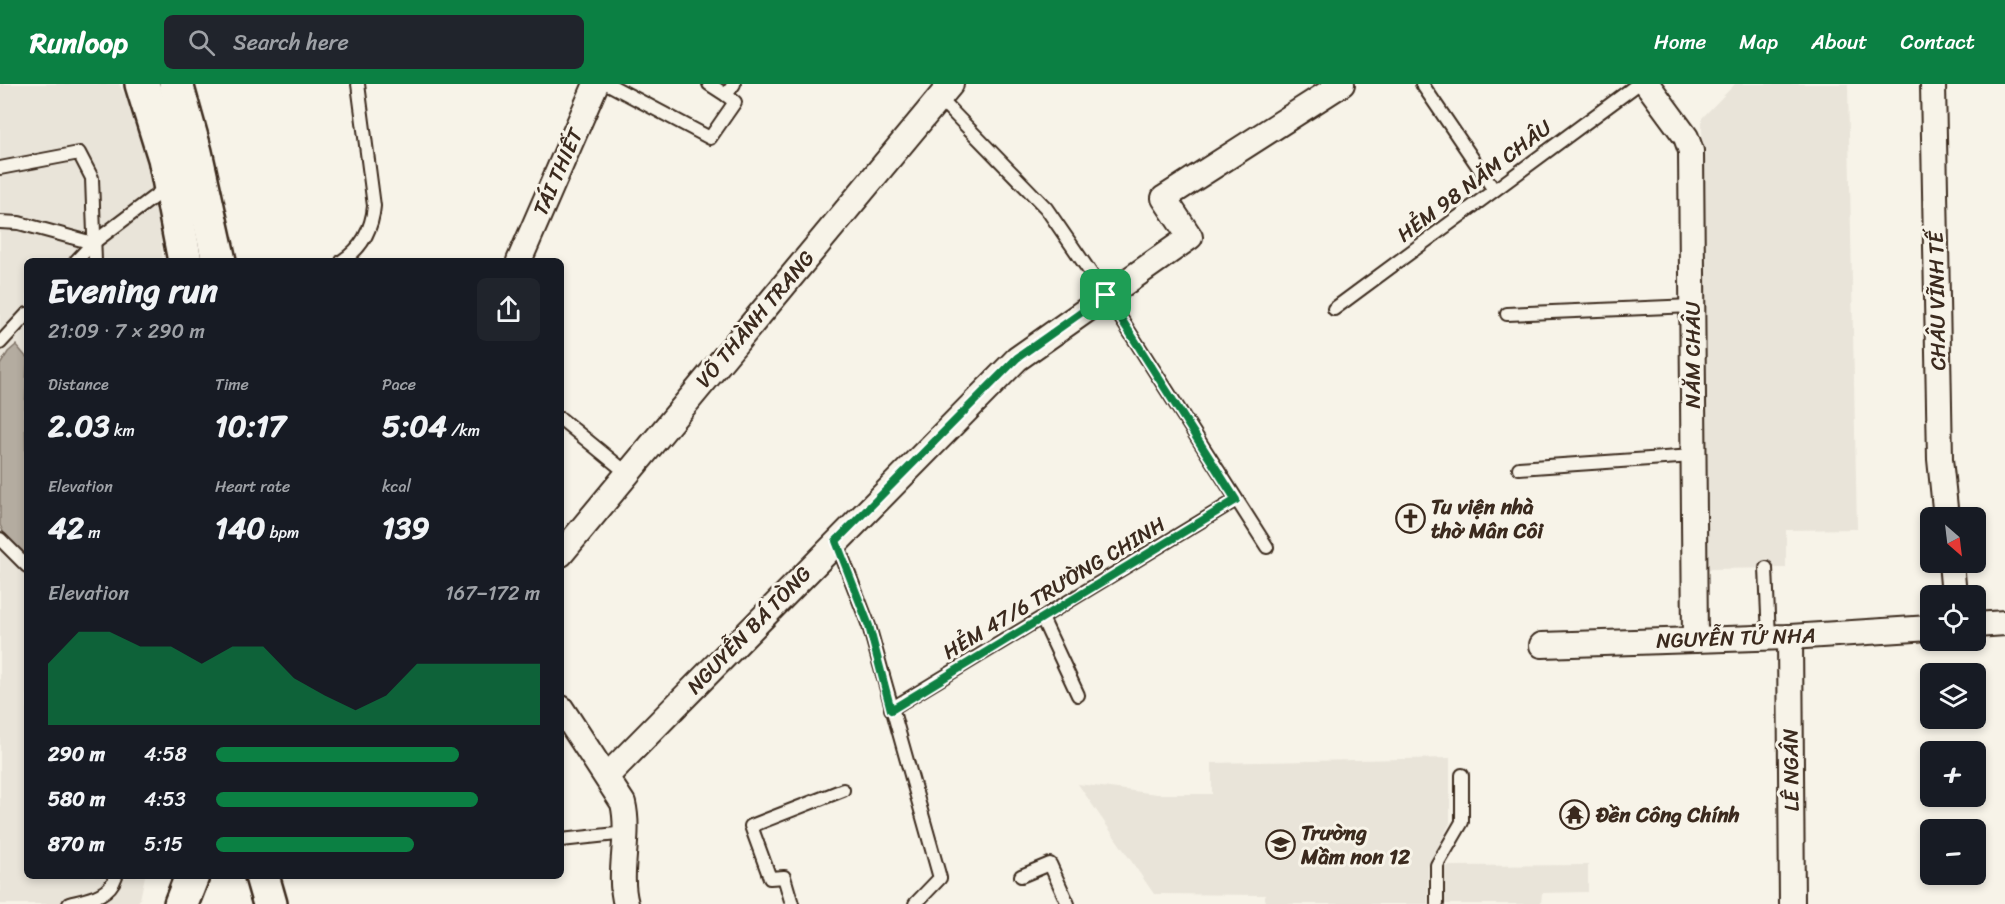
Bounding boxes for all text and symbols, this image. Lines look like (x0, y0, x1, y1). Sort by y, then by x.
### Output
search box (164, 15, 584, 69)
text: Runloop (30, 18, 128, 67)
text: Search here (233, 23, 349, 62)
text: Home (1654, 23, 1706, 61)
text: Map (1739, 23, 1778, 61)
text: About (1811, 23, 1868, 61)
text: Contact (1901, 23, 1975, 61)
icon: search (185, 26, 218, 59)
street label: HẺM 98 NĂM CHÂU (1388, 109, 1561, 252)
street label: TÁI THIẾT (522, 121, 595, 222)
street label: CHÂU VĨNH TẾ (1917, 228, 1957, 371)
street label: VÕ THÀNH TRANG (685, 241, 825, 397)
text: Evening run (48, 262, 218, 320)
pin (1080, 269, 1131, 320)
button: share (477, 278, 540, 341)
icon: arrive (1089, 278, 1122, 311)
street label: NĂM CHÂU (1674, 300, 1712, 408)
text: 21:09 · 7 × 290 m (48, 314, 205, 349)
text: Distance (48, 370, 109, 399)
text: Time (215, 370, 249, 399)
text: Pace (382, 370, 416, 399)
text: 2.03 (48, 399, 110, 453)
text: 10:17 (215, 399, 286, 453)
text: 5:04 (382, 399, 447, 453)
text: km (110, 416, 135, 445)
text: /km (447, 416, 480, 445)
text: Elevation (48, 472, 113, 501)
text: Heart rate (215, 472, 290, 501)
text: kcal (382, 472, 411, 501)
place label: Tu viện nhà thờ Mân Côi (1431, 488, 1544, 550)
text: 42 (48, 501, 84, 555)
text: 140 (215, 501, 266, 555)
text: 139 (382, 501, 430, 555)
church icon: Tu viện nhà thờ Mân Côi (1394, 503, 1426, 535)
street label: HẺM 47/6 TRƯỜNG CHINH (935, 506, 1173, 670)
north arrow (1920, 507, 1986, 573)
map controls (1920, 507, 1986, 885)
text: m (84, 518, 101, 547)
text: bpm (266, 518, 299, 547)
street label: NGUYỄN BÁ TÒNG (677, 556, 821, 704)
text: Elevation (48, 576, 129, 611)
text: 167–172 m (445, 576, 540, 611)
button: locate (1920, 585, 1986, 651)
street label: NGUYỄN TỬ NHA (1656, 616, 1816, 660)
button: layers (1920, 663, 1986, 729)
street label: LÊ NGÂN (1771, 728, 1811, 812)
text: 290 m (48, 737, 105, 772)
text: 4:58 (144, 737, 187, 772)
button: + (1920, 741, 1986, 807)
text: 580 m (48, 782, 105, 817)
text: 4:53 (144, 782, 186, 817)
place label: Đền Công Chính (1595, 796, 1740, 834)
temple icon: Đền Công Chính (1559, 799, 1591, 831)
place label: Trường Mầm non 12 (1300, 814, 1410, 876)
button: − (1920, 819, 1986, 885)
text: 870 m (48, 827, 105, 862)
text: 5:15 (144, 827, 183, 862)
school or university icon: Trường Mầm non 12 (1264, 829, 1296, 861)

